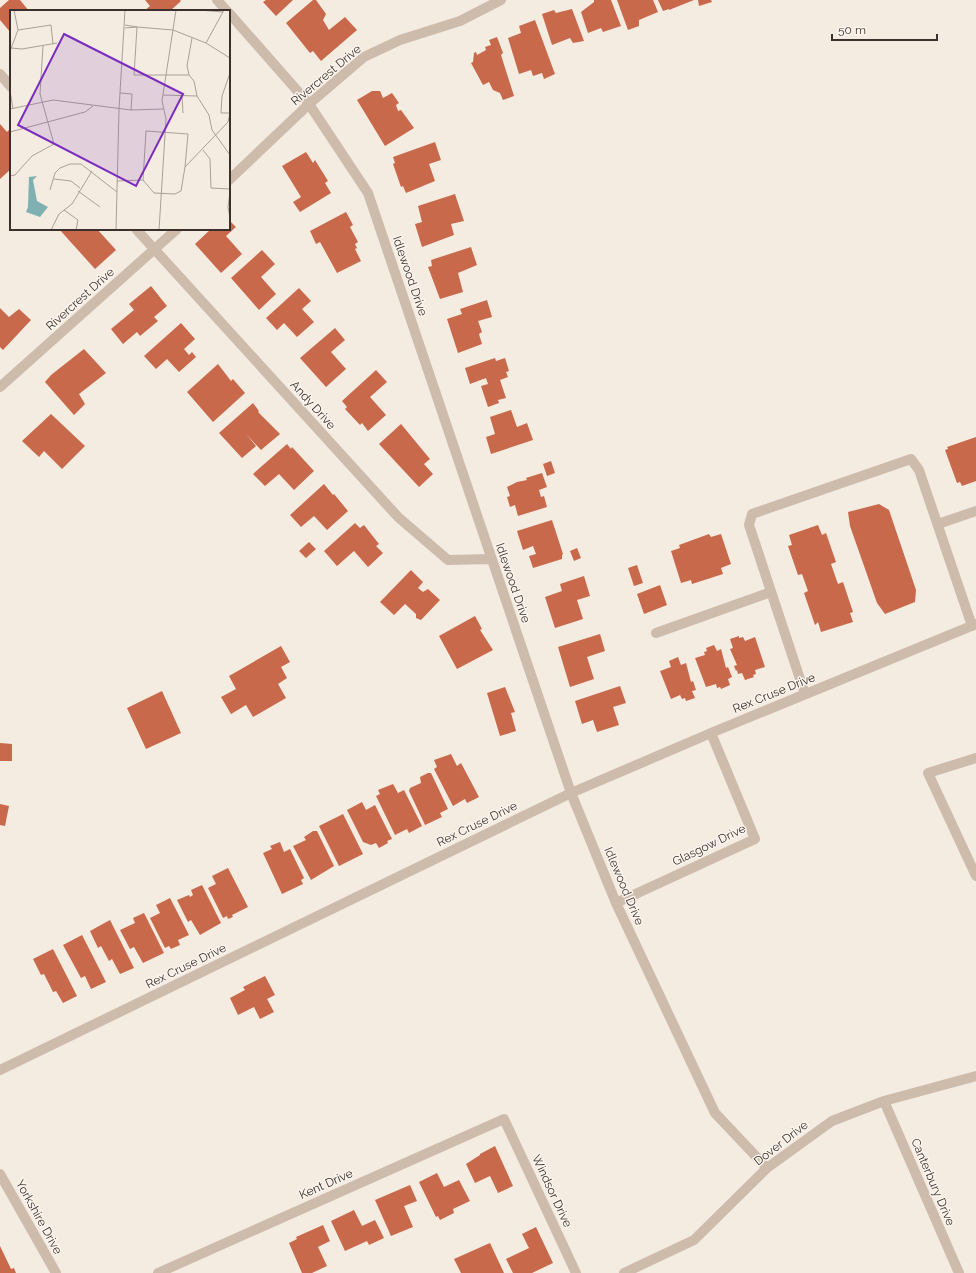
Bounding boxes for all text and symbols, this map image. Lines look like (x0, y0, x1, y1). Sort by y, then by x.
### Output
inset map (10, 10, 230, 230)
scale bar (832, 16, 937, 42)
text: 50 m (838, 23, 866, 37)
street label: Rivercrest Drive (288, 42, 364, 108)
street label: Idlewood Drive (390, 234, 430, 318)
street label: Rivercrest Drive (43, 265, 117, 333)
street label: Andy Drive (288, 378, 338, 432)
street label: Idlewood Drive (493, 541, 533, 625)
street label: Rex Cruse Drive (731, 670, 817, 716)
street label: Rex Cruse Drive (435, 798, 519, 850)
street label: Glasgow Drive (670, 821, 748, 869)
street label: Idlewood Drive (601, 845, 647, 927)
street label: Rex Cruse Drive (144, 940, 228, 992)
street label: Dover Drive (751, 1118, 811, 1168)
street label: Canterbury Drive (908, 1136, 958, 1228)
street label: Windsor Drive (529, 1153, 575, 1229)
street label: Kent Drive (297, 1166, 355, 1202)
street label: Yorkshire Drive (13, 1177, 65, 1257)

